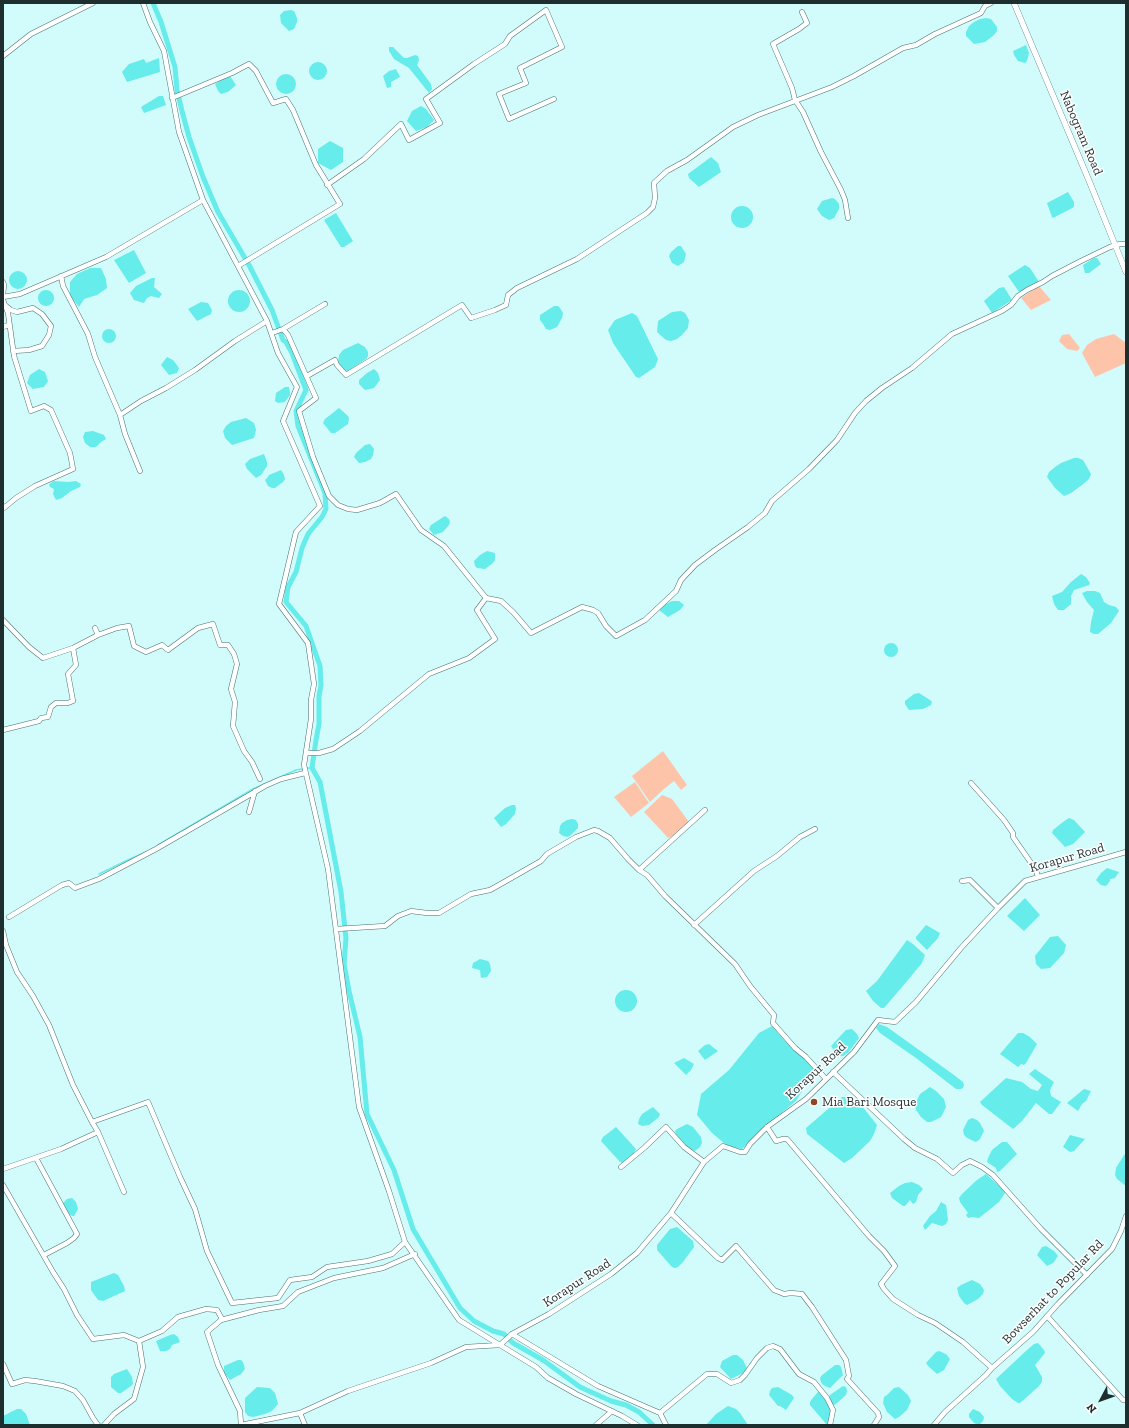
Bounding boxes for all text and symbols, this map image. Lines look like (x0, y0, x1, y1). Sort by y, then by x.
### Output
street label: Nabogram Road (1056, 88, 1106, 178)
street label: Korapur Road (1028, 840, 1106, 876)
street label: Korapur Road (782, 1039, 850, 1103)
place label: Mia Bari Mosque (822, 1094, 916, 1110)
marker: Mia Bari Mosque (809, 1097, 819, 1107)
street label: Bowserhat to Popular Rd (999, 1237, 1107, 1347)
street label: Korapur Road (540, 1255, 614, 1311)
north arrow (1081, 1380, 1121, 1420)
text: N (1084, 1401, 1099, 1416)

